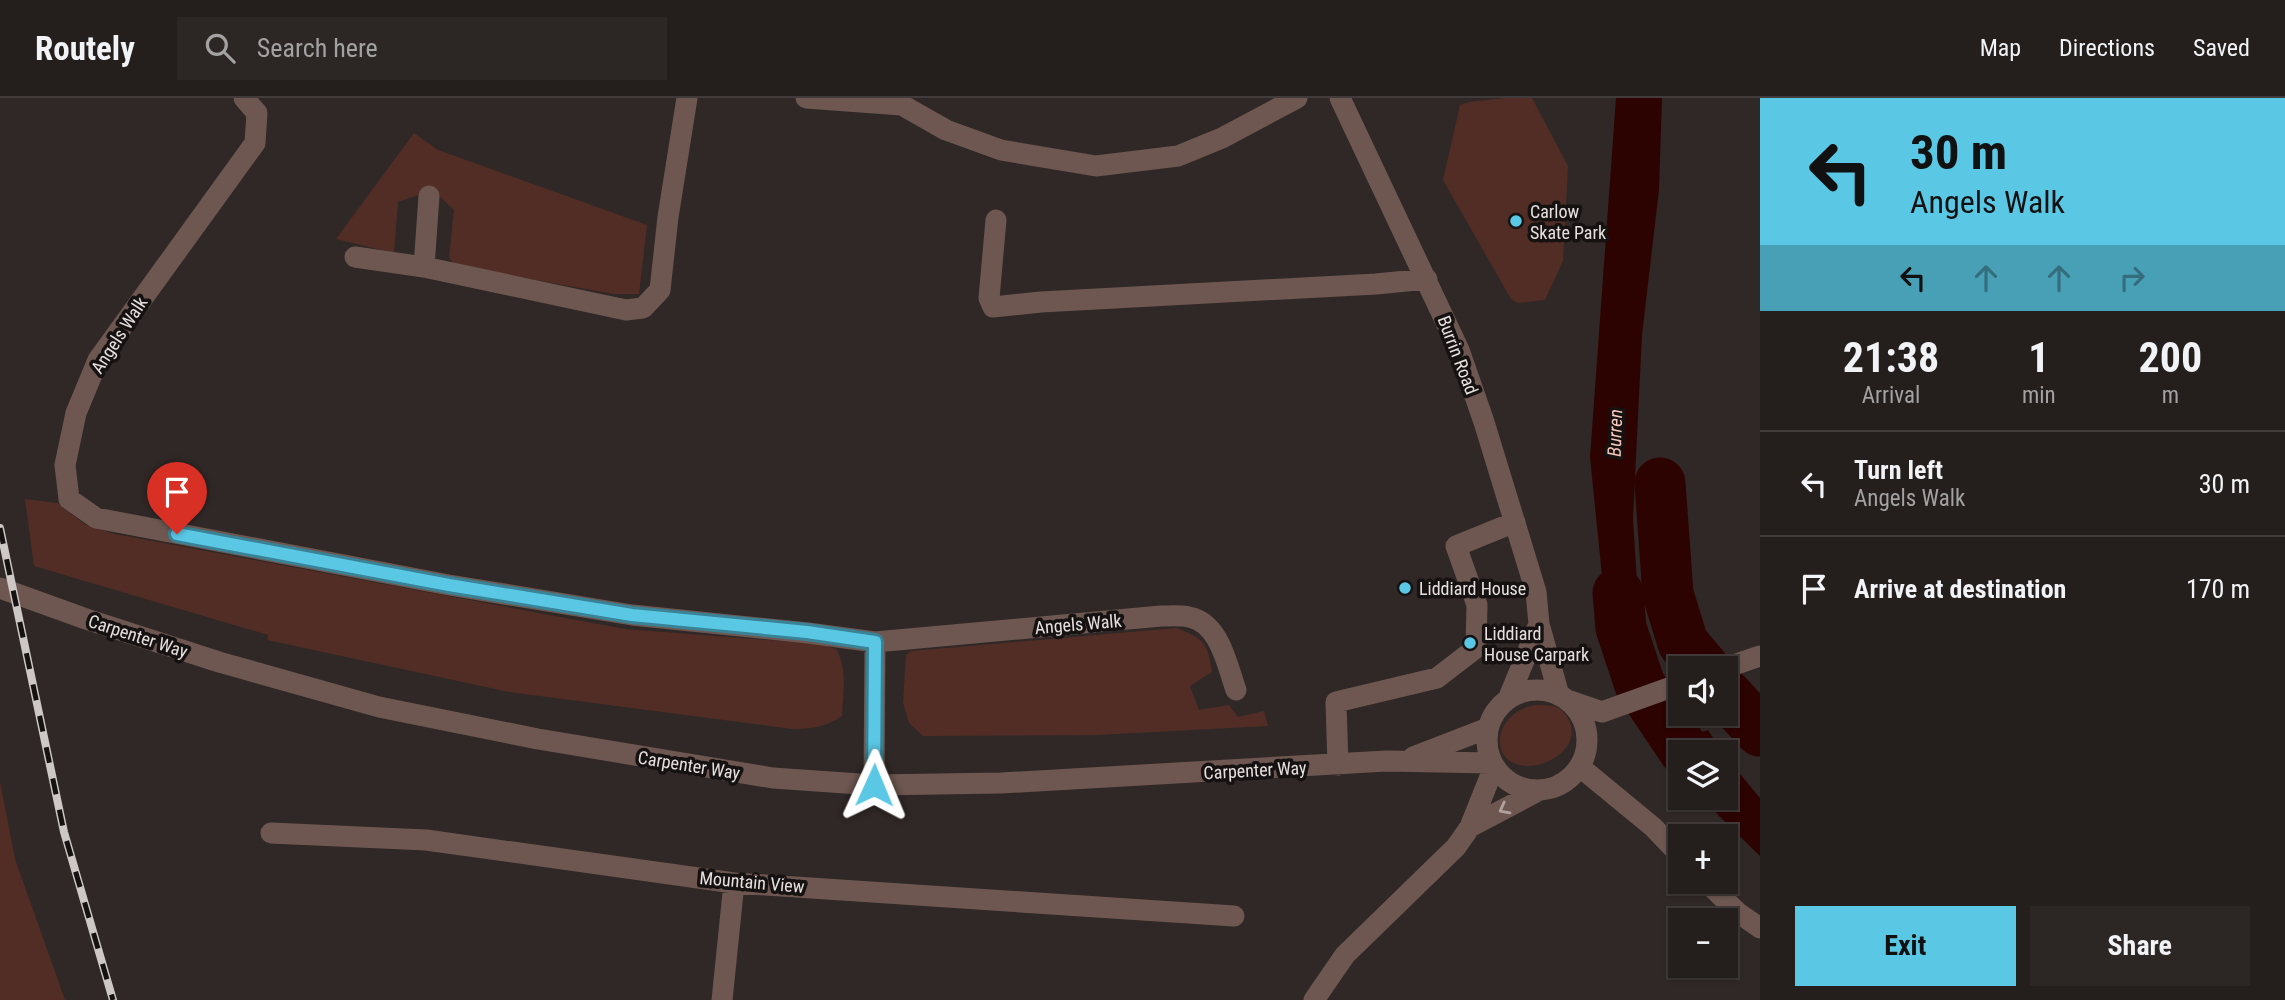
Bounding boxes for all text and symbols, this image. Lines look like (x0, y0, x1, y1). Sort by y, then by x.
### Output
search box (177, 17, 667, 80)
text: Routely (35, 29, 135, 68)
icon: search (201, 29, 239, 67)
text: Search here (257, 33, 378, 63)
text: Map (1980, 34, 2021, 62)
text: Directions (2059, 34, 2155, 62)
text: Saved (2193, 34, 2250, 62)
text: 30 m (1910, 124, 2007, 181)
icon: left (1795, 126, 1886, 217)
text: Angels Walk (1910, 183, 2065, 221)
place label: Carlow Skate Park (1530, 201, 1606, 243)
marker: Carlow Skate Park (1508, 213, 1524, 229)
icon: left (1894, 259, 1932, 297)
icon: ahead (1967, 259, 2005, 297)
icon: ahead (2040, 259, 2078, 297)
icon: right (2113, 259, 2151, 297)
street label: Angels Walk (86, 293, 152, 377)
street label: Burrin Road (1433, 313, 1483, 397)
text: 21:38 (1843, 333, 1939, 382)
text: 1 (2028, 333, 2049, 382)
text: 200 (2138, 333, 2202, 382)
text: Arrival (1862, 382, 1920, 409)
text: min (2022, 382, 2056, 409)
text: m (2162, 382, 2179, 409)
water label: Burren (1603, 409, 1627, 457)
text: Turn left (1854, 455, 1943, 485)
pin (147, 462, 207, 534)
icon: left (1795, 465, 1833, 503)
text: 30 m (2199, 469, 2250, 499)
icon: arrive (158, 473, 196, 511)
text: Angels Walk (1854, 485, 1965, 512)
icon: arrive (1795, 570, 1833, 608)
text: Arrive at destination (1854, 574, 2066, 604)
text: 170 m (2186, 574, 2250, 604)
place label: Liddiard House (1419, 578, 1526, 599)
marker: Liddiard House (1397, 580, 1413, 596)
street label: Carpenter Way (86, 610, 191, 662)
street label: Angels Walk (1034, 610, 1122, 638)
place label: Liddiard House Carpark (1484, 623, 1589, 665)
marker: Liddiard House Carpark (1462, 635, 1478, 651)
map controls (1668, 656, 1738, 978)
button: sound (1668, 656, 1738, 726)
button: layers (1668, 740, 1738, 810)
street label: Carpenter Way (636, 747, 742, 784)
position arrow (837, 748, 911, 822)
street label: Carpenter Way (1203, 757, 1308, 783)
one-way arrow (1499, 801, 1511, 814)
button: + (1668, 824, 1738, 894)
street label: Mountain View (699, 867, 806, 897)
button: Exit (1795, 906, 2016, 986)
button: Share (2030, 906, 2250, 986)
button: − (1668, 908, 1738, 978)

